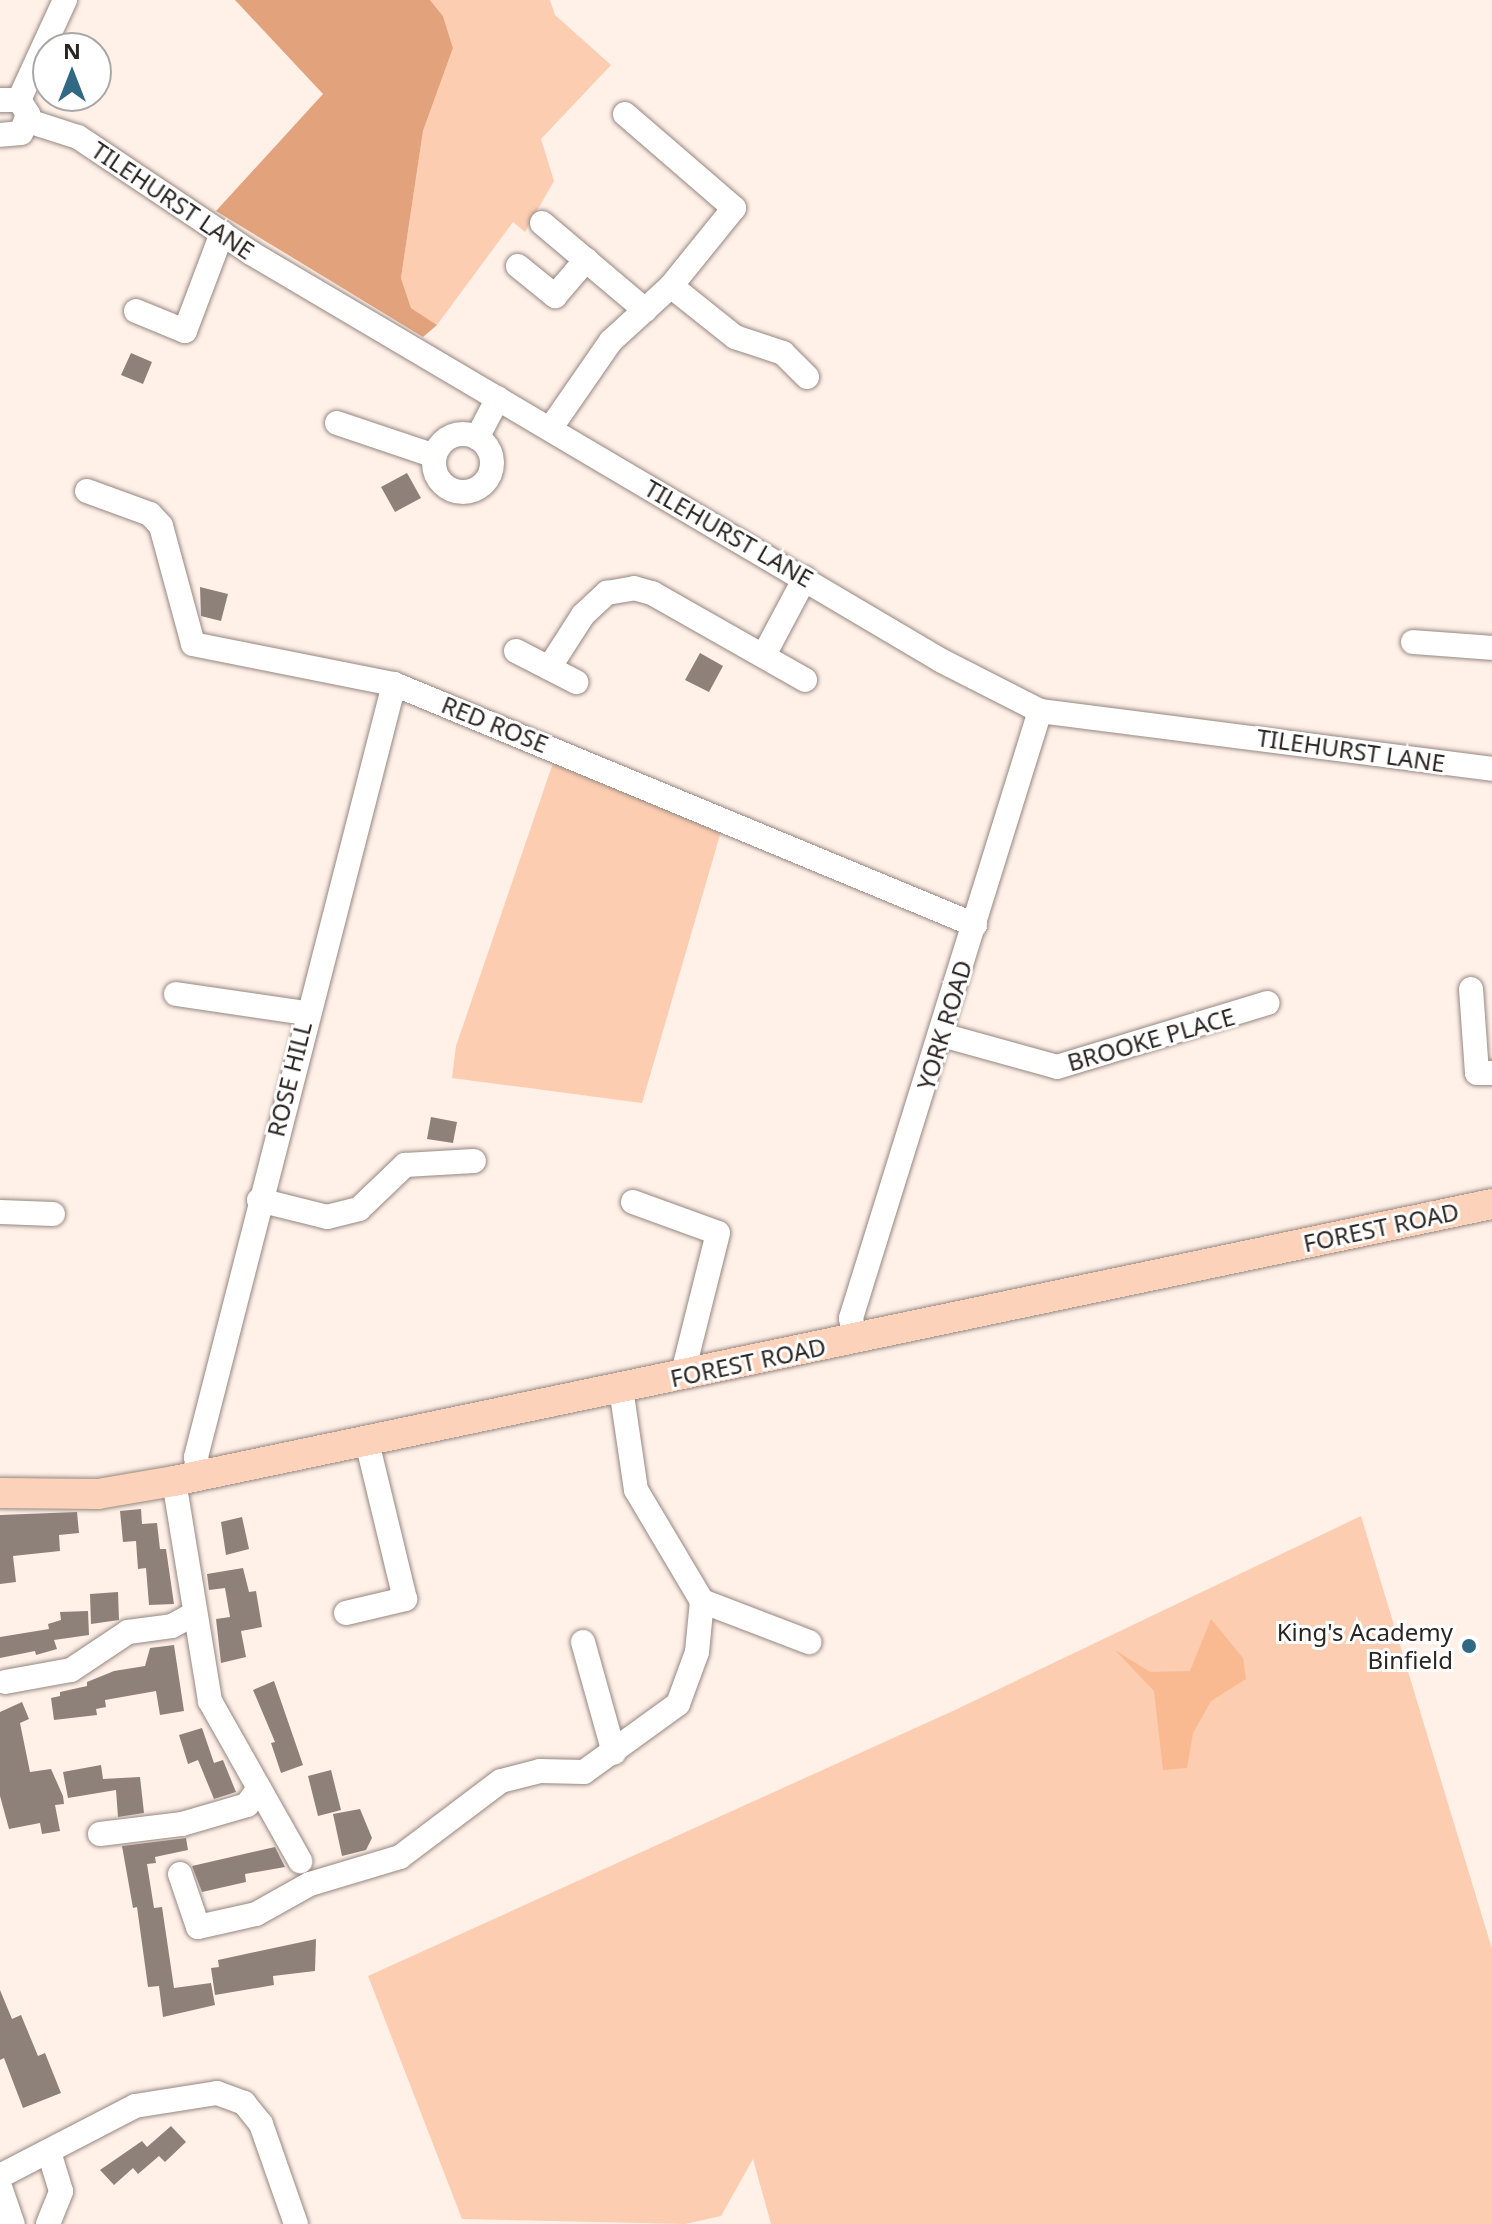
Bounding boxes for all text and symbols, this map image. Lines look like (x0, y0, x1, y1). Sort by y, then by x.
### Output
north arrow (32, 32, 112, 112)
text: N (63, 35, 81, 65)
street label: TILEHURST LANE (86, 135, 260, 265)
street label: TILEHURST LANE (640, 473, 818, 593)
street label: RED ROSE (438, 690, 552, 758)
street label: TILEHURST LANE (1255, 723, 1447, 777)
street label: YORK ROAD (911, 957, 977, 1093)
street label: BROOKE PLACE (1064, 1001, 1238, 1077)
street label: ROSE HILL (261, 1019, 317, 1139)
street label: FOREST ROAD (1301, 1196, 1461, 1258)
street label: FOREST ROAD (668, 1331, 828, 1393)
place label: King's Academy Binfield (1277, 1618, 1453, 1674)
marker: King's Academy Binfield (1460, 1637, 1478, 1655)

